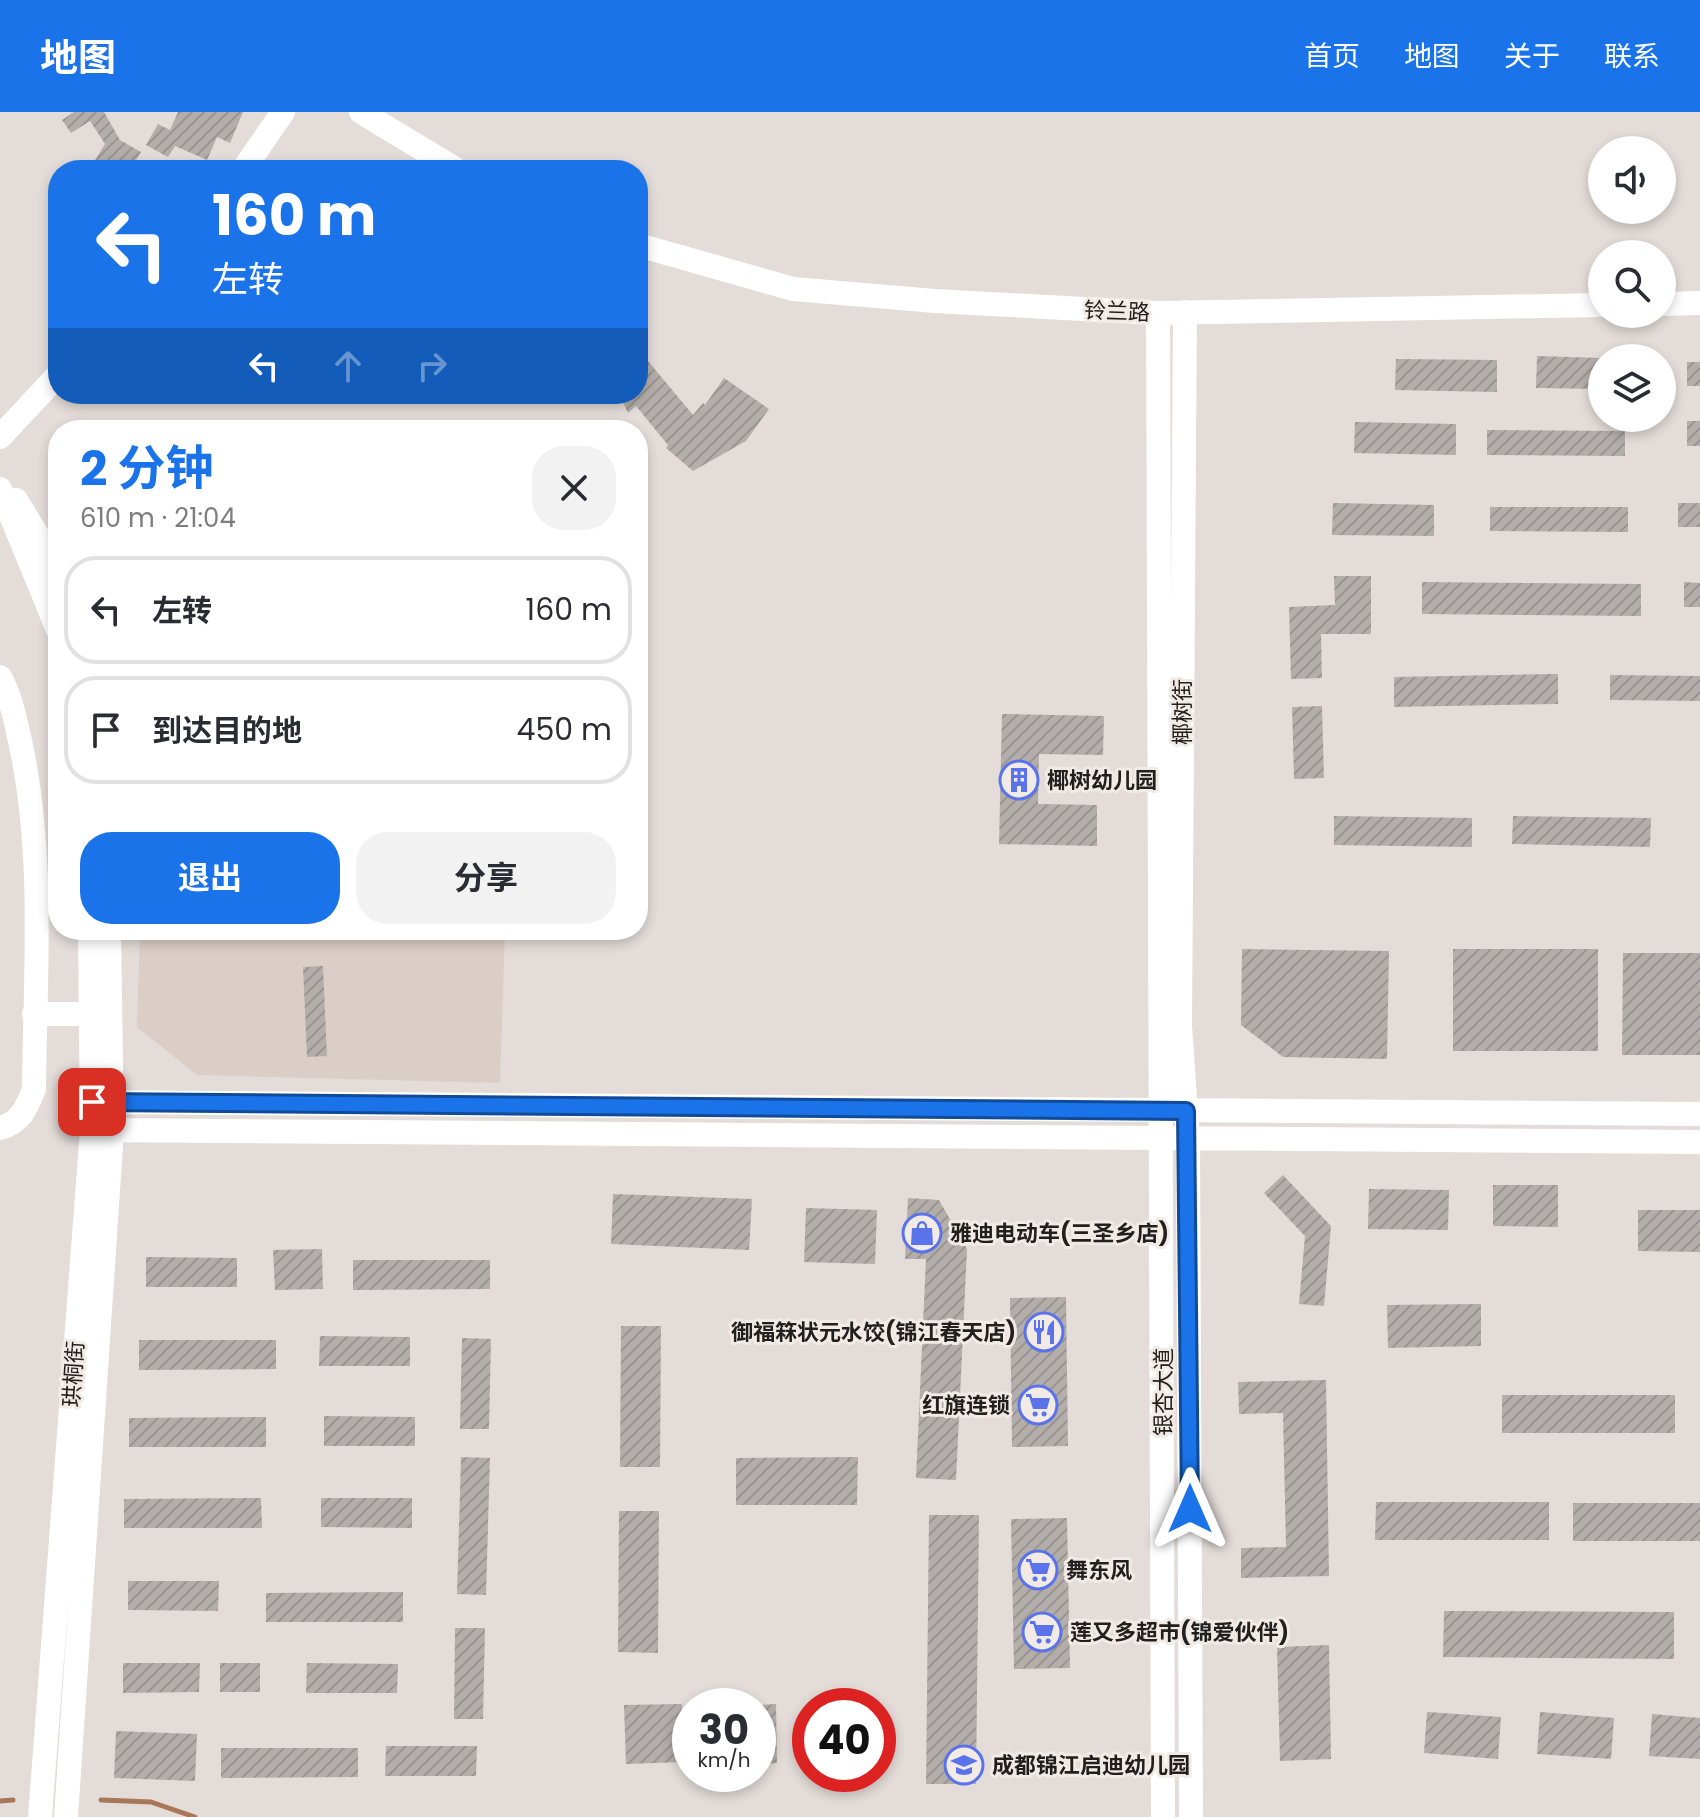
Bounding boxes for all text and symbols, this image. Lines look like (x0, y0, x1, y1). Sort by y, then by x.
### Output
text: 地图 (40, 31, 116, 84)
text: 首页 (1304, 37, 1360, 76)
text: 地图 (1404, 37, 1460, 76)
text: 关于 (1504, 37, 1560, 76)
text: 联系 (1604, 37, 1660, 76)
map controls (1588, 136, 1676, 432)
button: sound (1588, 136, 1676, 224)
text: 160 m (212, 176, 376, 255)
icon: left (80, 192, 184, 296)
button: search (1588, 240, 1676, 328)
text: 左转 (212, 254, 284, 305)
street label: 铃兰路 (1083, 295, 1151, 328)
icon: left (242, 344, 286, 388)
icon: ahead (326, 344, 370, 388)
icon: right (410, 344, 454, 388)
button: layers (1588, 344, 1676, 432)
text: 2 分钟 (80, 435, 214, 502)
button: close (532, 446, 616, 530)
text: 610 m · 21:04 (80, 500, 236, 536)
icon: left (84, 588, 128, 632)
text: 160 m (526, 588, 612, 631)
text: 左转 (152, 589, 212, 632)
street label: 椰树街 (1167, 679, 1198, 745)
icon: arrive (84, 708, 128, 752)
text: 450 m (517, 708, 612, 751)
text: 到达目的地 (152, 709, 302, 752)
building icon: 椰树幼儿园 (998, 759, 1040, 801)
place label: 椰树幼儿园 (1047, 765, 1157, 796)
button: 退出 (80, 832, 340, 924)
button: 分享 (356, 832, 616, 924)
pin (58, 1068, 126, 1136)
icon: arrive (70, 1080, 114, 1124)
shop icon: 雅迪电动车(三圣乡店) (901, 1212, 943, 1254)
place label: 雅迪电动车(三圣乡店) (950, 1218, 1169, 1249)
restaurant icon: 御福箖状元水饺(锦江春天店) (1023, 1311, 1065, 1353)
place label: 御福箖状元水饺(锦江春天店) (731, 1317, 1016, 1348)
street label: 珙桐街 (56, 1340, 91, 1408)
street label: 银杏大道 (1148, 1348, 1179, 1436)
supermarket icon: 红旗连锁 (1017, 1384, 1059, 1426)
place label: 红旗连锁 (922, 1390, 1010, 1421)
position arrow (1148, 1467, 1232, 1551)
supermarket icon: 舞东风 (1017, 1549, 1059, 1591)
place label: 舞东风 (1066, 1555, 1132, 1586)
supermarket icon: 莲又多超市(锦爱伙伴) (1021, 1611, 1063, 1653)
place label: 莲又多超市(锦爱伙伴) (1070, 1617, 1289, 1648)
speed limit sign: 40 (792, 1688, 896, 1792)
text: 30 (699, 1702, 749, 1758)
school or university icon: 成都锦江启迪幼儿园 (943, 1744, 985, 1786)
text: km/h (697, 1746, 751, 1774)
place label: 成都锦江启迪幼儿园 (992, 1750, 1190, 1781)

